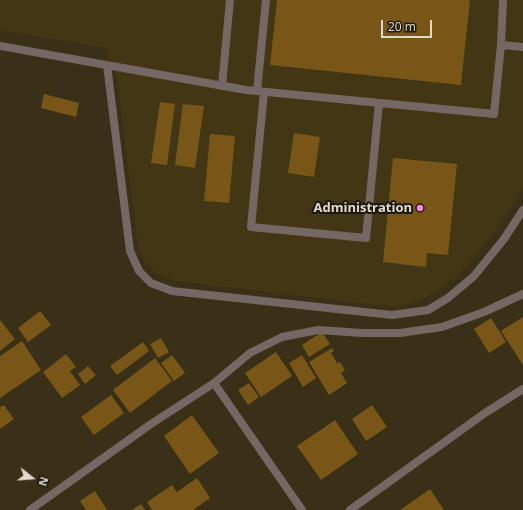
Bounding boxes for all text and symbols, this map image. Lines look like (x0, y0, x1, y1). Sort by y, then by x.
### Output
scale bar (383, 12, 434, 38)
text: 20 m (388, 18, 416, 35)
place label: Administration (313, 200, 412, 216)
marker: Administration (415, 203, 425, 213)
north arrow (12, 458, 52, 498)
text: N (35, 475, 52, 488)

